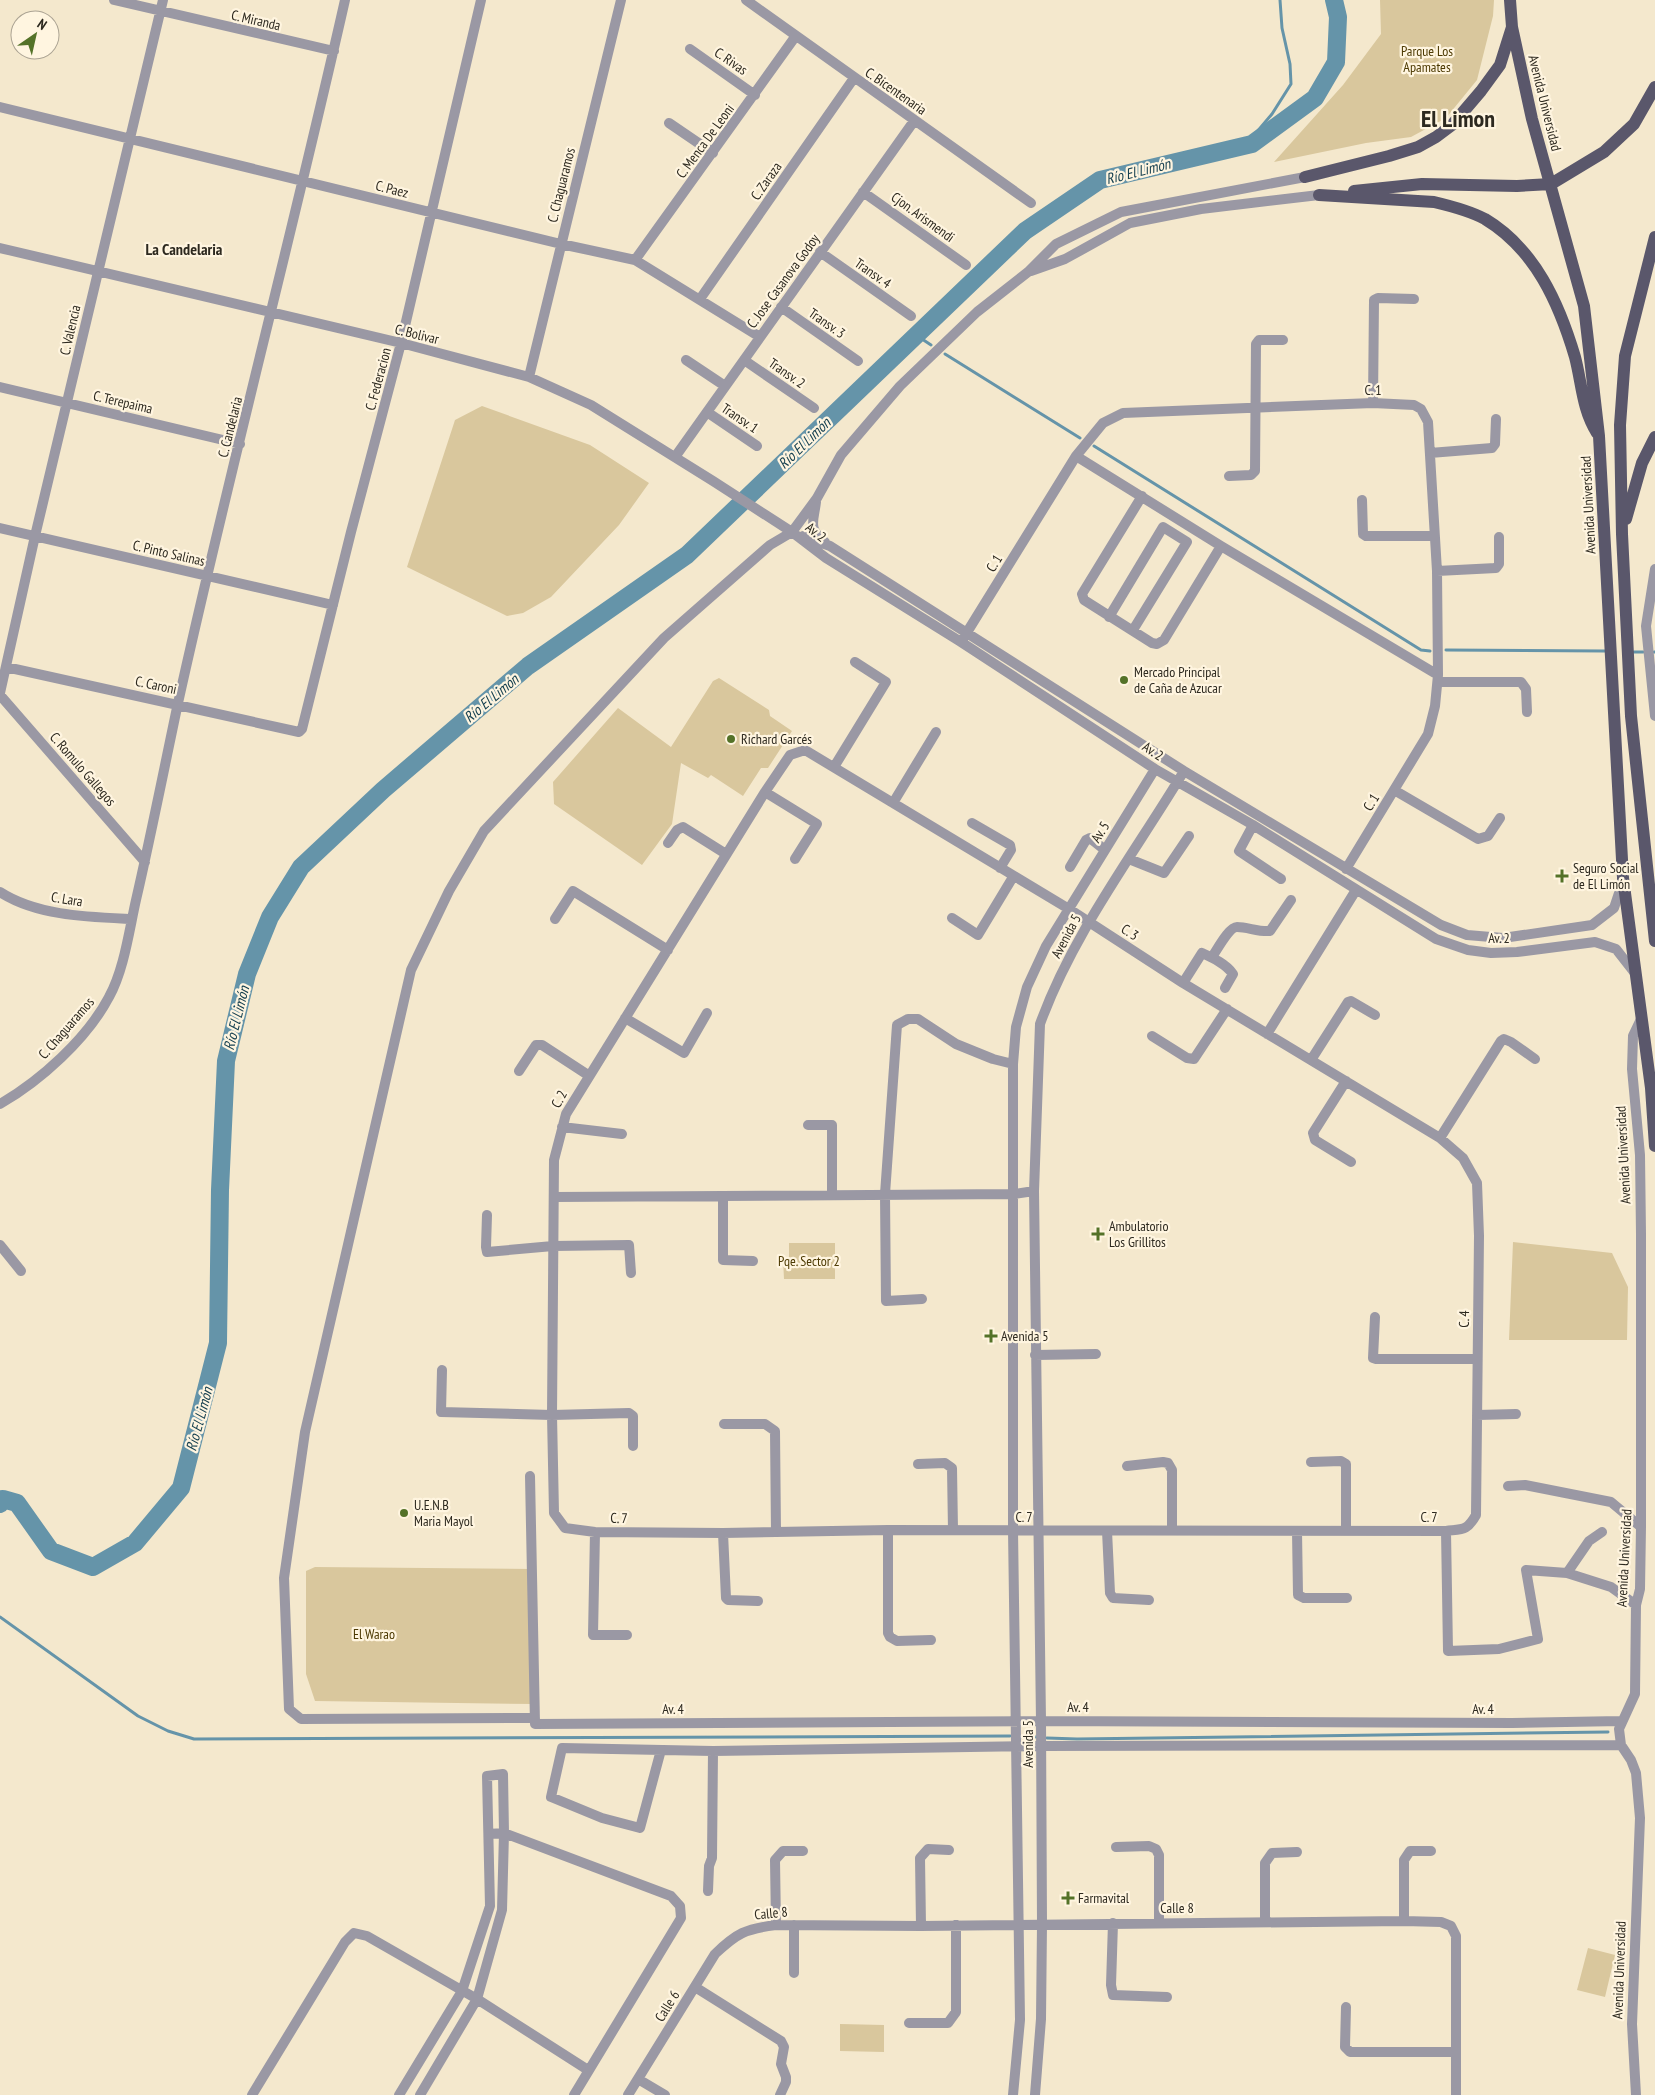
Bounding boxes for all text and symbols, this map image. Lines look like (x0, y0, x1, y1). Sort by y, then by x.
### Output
street label: C. Miranda (230, 6, 282, 34)
north arrow (10, 10, 60, 60)
text: N (34, 15, 50, 34)
park label: Parque Los Apamates (1401, 42, 1453, 76)
street label: C. Rivas (711, 43, 751, 79)
street label: Avenida Universidad (1524, 53, 1566, 153)
street label: C. Bicentenaria (862, 63, 930, 119)
street label: C. Menca De Leoni (672, 100, 738, 182)
district label: El Limon (1421, 103, 1495, 134)
street label: C. Chaguaramos (543, 146, 579, 224)
water label: Río El Limón (1104, 154, 1173, 188)
street label: C. Zaraza (746, 159, 786, 203)
street label: C. Paez (374, 176, 410, 202)
street label: Cjon. Arismendi (888, 188, 958, 246)
street label: C. Jose Casanova Godoy (743, 230, 824, 332)
district label: La Candelaria (146, 239, 223, 259)
street label: Transv. 4 (851, 254, 895, 292)
street label: C. Valencia (56, 303, 84, 357)
street label: Transv. 3 (805, 304, 849, 342)
street label: C. Bolivar (393, 320, 441, 348)
street label: C. Federacion (361, 346, 395, 412)
street label: Transv. 2 (765, 354, 809, 392)
street label: C. 1 (1364, 381, 1382, 399)
street label: C. Terepaima (92, 386, 154, 418)
street label: C. Candelaria (214, 395, 246, 459)
street label: Transv. 1 (718, 399, 762, 437)
water label: Río El Limón (774, 412, 835, 473)
street label: Avenida Universidad (1576, 455, 1600, 555)
street label: Av. 2 (802, 518, 830, 546)
street label: C. Pinto Salinas (131, 536, 207, 570)
street label: C. 1 (982, 551, 1006, 575)
place label: Mercado Principal de Caña de Azucar (1134, 663, 1222, 697)
water label: Río El Limón (460, 669, 523, 726)
street label: C. Caroni (134, 672, 178, 698)
marker: Mercado Principal de Caña de Azucar (1118, 674, 1130, 686)
street label: C. Romulo Gallegos (46, 728, 120, 810)
place label: Richard Garcés (741, 730, 812, 748)
marker: Richard Garcés (725, 733, 737, 745)
street label: Av. 2 (1139, 738, 1167, 764)
street label: C. 1 (1359, 790, 1383, 814)
street label: Av. 5 (1087, 818, 1113, 846)
place label: Seguro Social de El Limón (1573, 859, 1639, 893)
marker: Seguro Social de El Limón (1555, 869, 1569, 883)
street label: C. Lara (50, 888, 84, 910)
street label: Avenida 5 (1047, 911, 1085, 961)
street label: C. 3 (1118, 920, 1142, 944)
street label: Av. 2 (1488, 929, 1510, 947)
water label: Río El Limón (219, 983, 253, 1052)
street label: C. Chaguaramos (34, 993, 98, 1063)
street label: C. 2 (547, 1087, 571, 1111)
street label: Avenida Universidad (1611, 1105, 1635, 1205)
place label: Ambulatorio Los Grillitos (1109, 1217, 1168, 1251)
marker: Ambulatorio Los Grillitos (1091, 1227, 1105, 1241)
park label: Pqe. Sector 2 (778, 1252, 840, 1270)
street label: C. 4 (1455, 1310, 1473, 1328)
place label: Avenida 5 (1001, 1327, 1049, 1345)
marker: Avenida 5 (985, 1330, 997, 1342)
water label: Río El Limón (181, 1384, 217, 1453)
place label: U.E.N.B Maria Mayol (414, 1496, 474, 1530)
marker: U.E.N.B Maria Mayol (398, 1507, 410, 1519)
street label: C. 7 (1015, 1508, 1033, 1526)
street label: C. 7 (1420, 1508, 1438, 1526)
street label: Avenida Universidad (1612, 1508, 1636, 1608)
street label: C. 7 (610, 1509, 628, 1527)
park label: El Warao (353, 1625, 395, 1643)
street label: Av. 4 (1067, 1698, 1090, 1716)
street label: Av. 4 (662, 1700, 685, 1718)
street label: Av. 4 (1472, 1700, 1495, 1718)
street label: Avenida 5 (1019, 1720, 1037, 1768)
place label: Farmavital (1078, 1889, 1130, 1907)
marker: Farmavital (1062, 1892, 1074, 1904)
street label: Calle 8 (1160, 1899, 1194, 1917)
street label: Calle 8 (754, 1903, 788, 1923)
street label: Avenida Universidad (1608, 1921, 1630, 2019)
street label: Calle 6 (651, 1987, 683, 2025)

